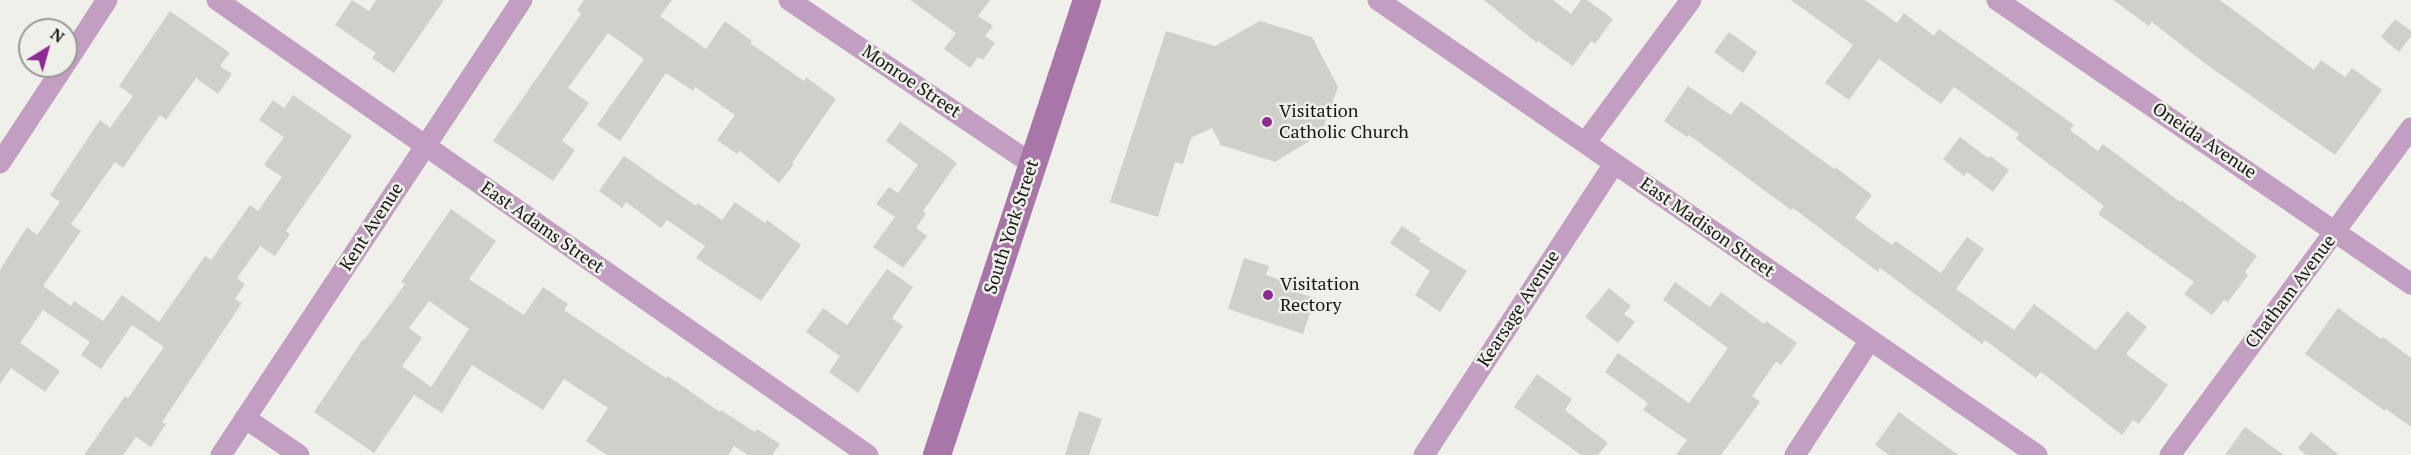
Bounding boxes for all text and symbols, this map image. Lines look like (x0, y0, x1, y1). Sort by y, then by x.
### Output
north arrow (18, 18, 78, 78)
text: N (46, 23, 69, 48)
street label: Monroe Street (857, 41, 965, 123)
street label: Oneida Avenue (2148, 98, 2260, 184)
place label: Visitation Catholic Church (1279, 101, 1409, 144)
marker: Visitation Catholic Church (1260, 115, 1274, 129)
street label: South York Street (980, 157, 1044, 297)
street label: East Madison Street (1636, 173, 1778, 283)
street label: East Adams Street (476, 177, 608, 279)
street label: Kent Avenue (336, 179, 408, 275)
street label: Chatham Avenue (2241, 231, 2341, 353)
street label: Kearsage Avenue (1473, 247, 1565, 371)
place label: Visitation Rectory (1280, 274, 1359, 316)
marker: Visitation Rectory (1261, 288, 1275, 302)

